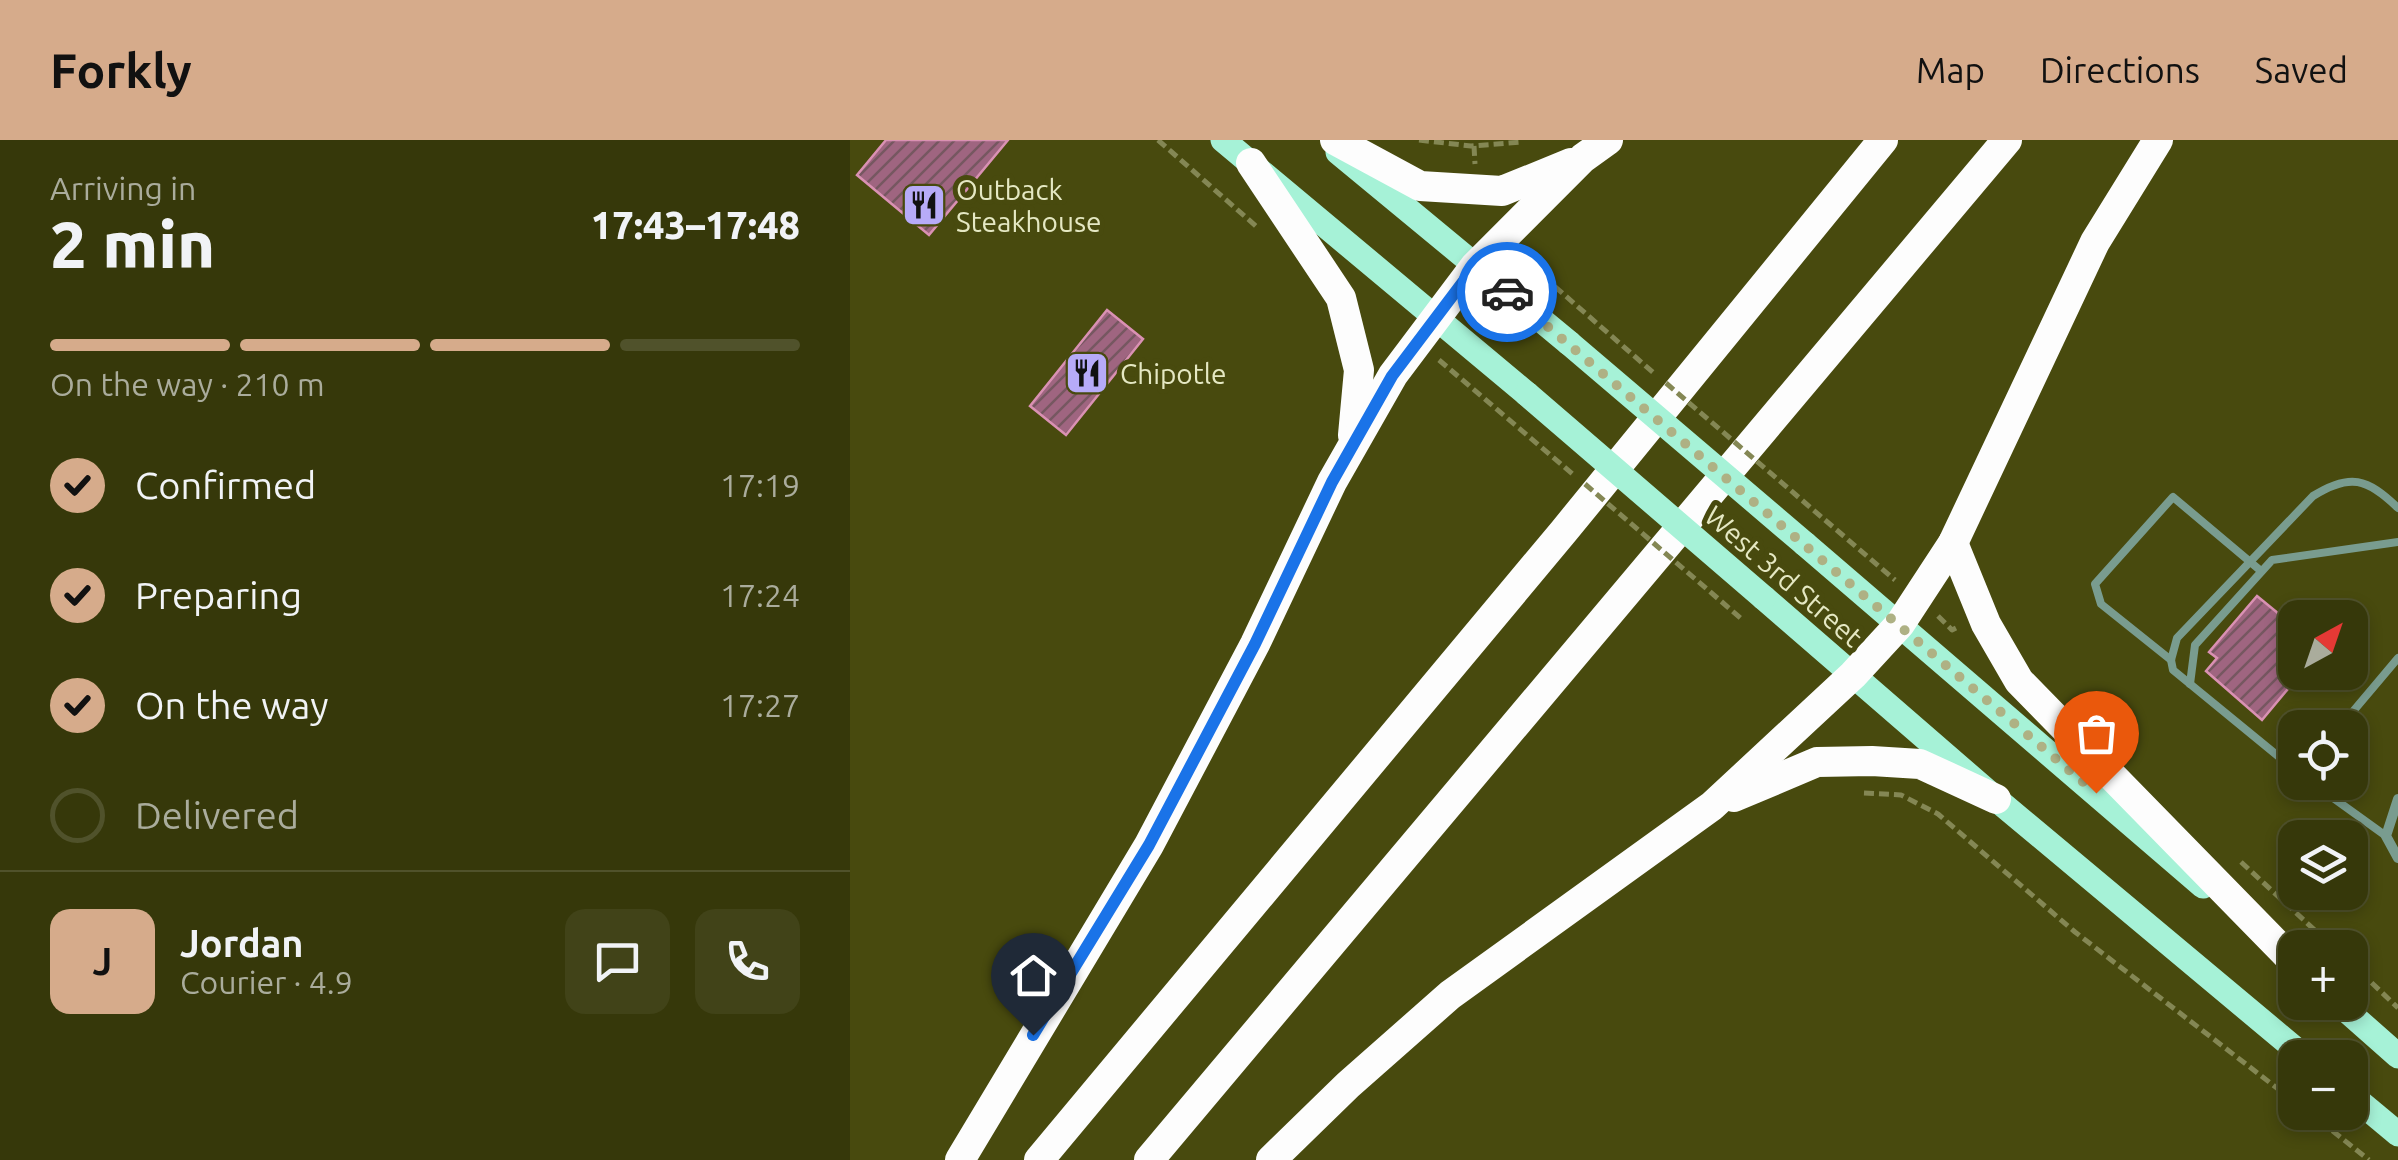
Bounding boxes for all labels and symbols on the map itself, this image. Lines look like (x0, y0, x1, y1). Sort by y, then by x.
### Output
place label: Outback Steakhouse (956, 174, 1102, 237)
restaurant icon: Outback Steakhouse (901, 182, 947, 228)
courier (1457, 242, 1557, 342)
restaurant icon: Chipotle (1064, 350, 1110, 396)
place label: Chipotle (1120, 358, 1227, 389)
street label: West 3rd Street (1699, 499, 1869, 653)
north arrow (2278, 600, 2368, 690)
pin (2054, 691, 2139, 794)
pin (991, 933, 1076, 1036)

